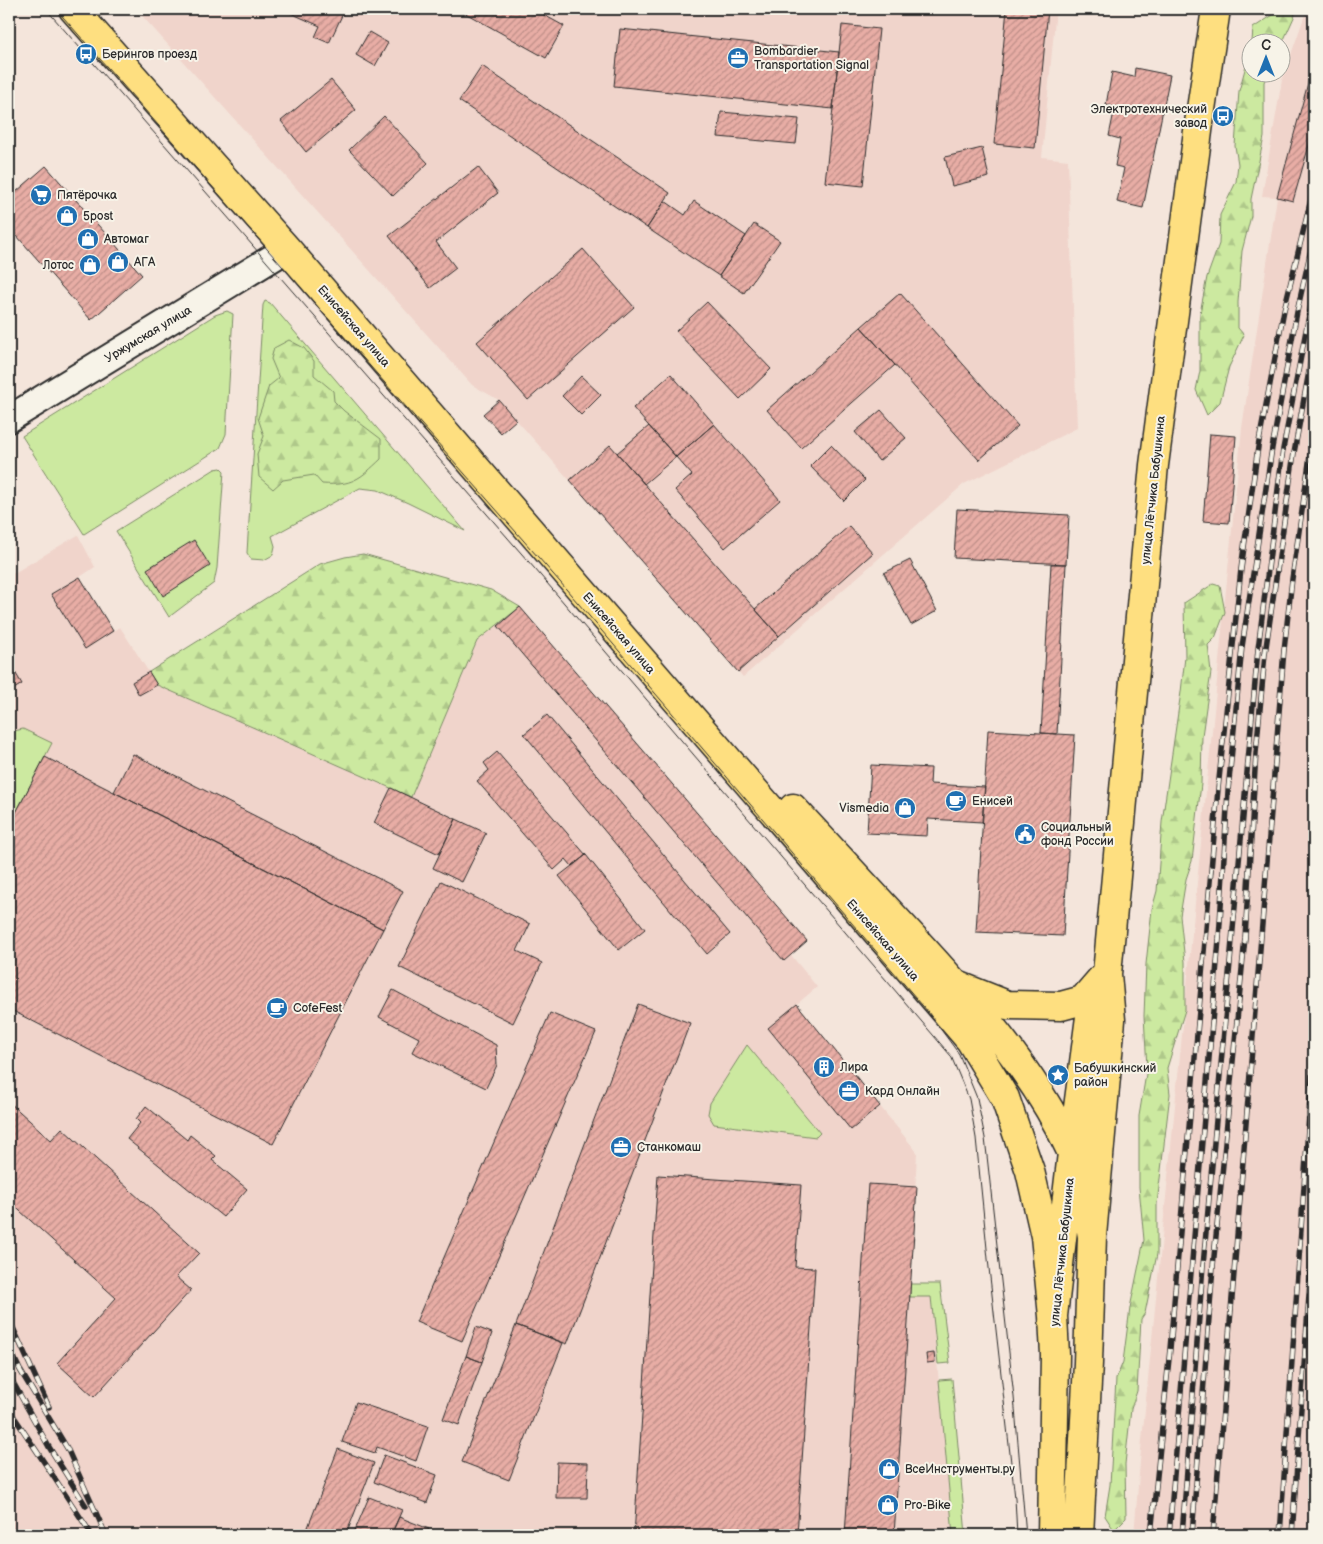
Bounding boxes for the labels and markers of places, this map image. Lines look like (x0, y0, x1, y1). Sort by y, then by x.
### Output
bus stop icon: Берингов проезд (74, 42, 98, 66)
place label: Bombardier Transportation Signal (754, 44, 869, 73)
office icon: Bombardier Transportation Signal (726, 46, 750, 70)
place label: Берингов проезд (102, 47, 198, 62)
place label: Электротехнический завод (1091, 102, 1208, 131)
bus stop icon: Электротехнический завод (1211, 104, 1235, 128)
supermarket icon: Пятёрочка (29, 183, 53, 207)
place label: Пятёрочка (57, 188, 117, 203)
shop icon: 5post (55, 204, 79, 228)
place label: 5post (83, 209, 114, 224)
shop icon: Автомаг (76, 227, 100, 251)
place label: Автомаг (103, 232, 149, 247)
shop icon: АГА (106, 250, 130, 274)
shop icon: Лотос (78, 253, 102, 277)
place label: АГА (133, 255, 156, 270)
place label: Лотос (42, 258, 74, 273)
cafe icon: Енисей (944, 789, 968, 813)
place label: Енисей (972, 794, 1013, 809)
shop icon: Vismedia (893, 796, 917, 820)
place label: Vismedia (839, 801, 889, 816)
place label: Социальный фонд России (1041, 820, 1114, 849)
public building icon: Социальный фонд России (1013, 822, 1037, 846)
cafe icon: CofeFest (265, 996, 289, 1020)
place label: CofeFest (293, 1001, 343, 1016)
building icon: Лира (812, 1055, 836, 1079)
place label: Лира (839, 1060, 868, 1075)
place label: Бабушкинский район (1074, 1061, 1157, 1090)
place icon: Бабушкинский район (1046, 1063, 1070, 1087)
office icon: Кард Онлайн (837, 1079, 861, 1103)
place label: Кард Онлайн (865, 1084, 940, 1099)
office icon: Станкомаш (609, 1135, 633, 1159)
place label: Станкомаш (637, 1140, 701, 1155)
shop icon: ВсеИнструменты.ру (877, 1457, 901, 1481)
place label: ВсеИнструменты.ру (905, 1462, 1015, 1477)
shop icon: Pro-Bike (876, 1493, 900, 1517)
place label: Pro-Bike (904, 1498, 951, 1513)

